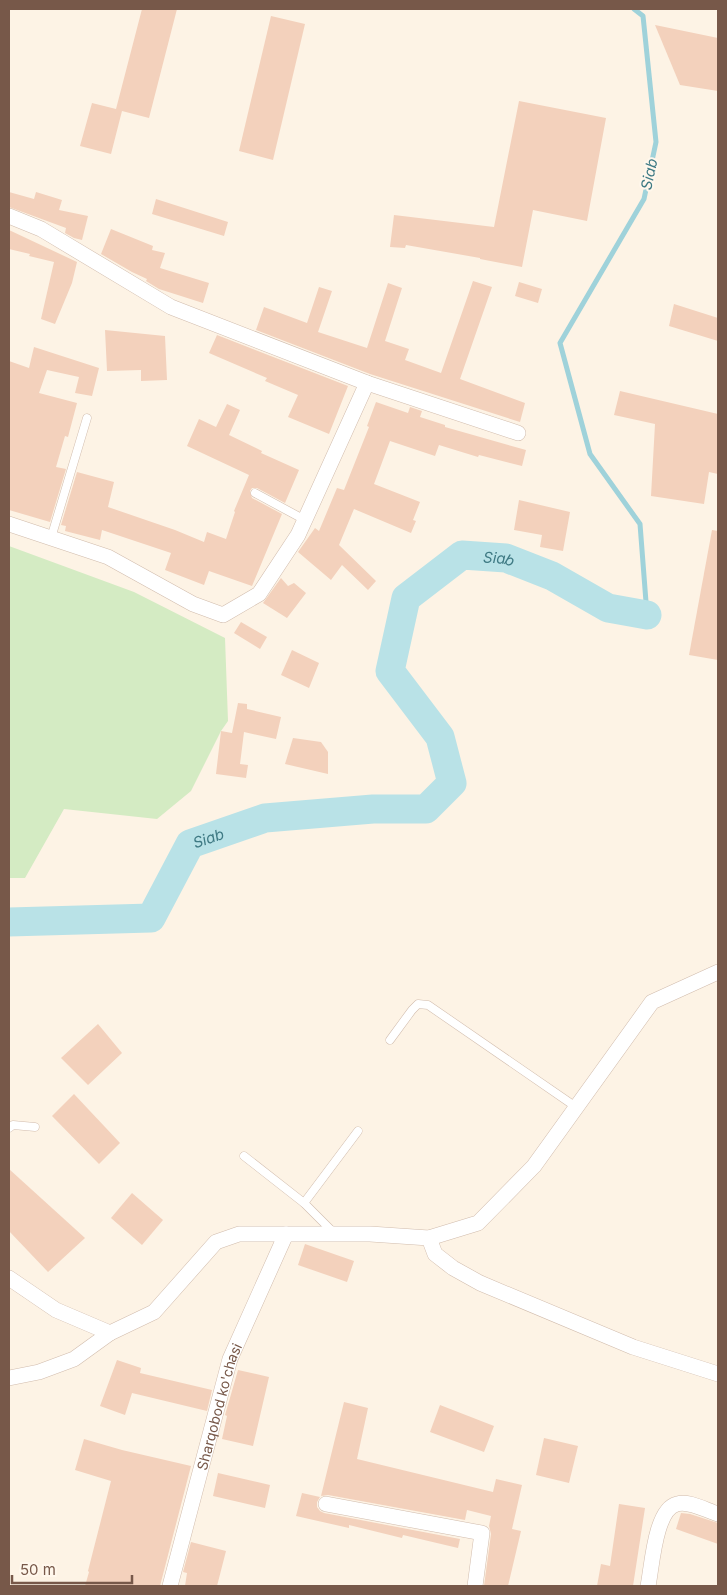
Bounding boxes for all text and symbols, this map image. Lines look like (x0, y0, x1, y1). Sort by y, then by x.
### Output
water label: Siab (636, 157, 662, 191)
water label: Siab (483, 547, 518, 570)
water label: Siab (190, 824, 226, 852)
street label: Sharqobod ko'chasi (193, 1340, 245, 1472)
scale bar (12, 1552, 132, 1584)
text: 50 m (20, 1560, 56, 1579)

